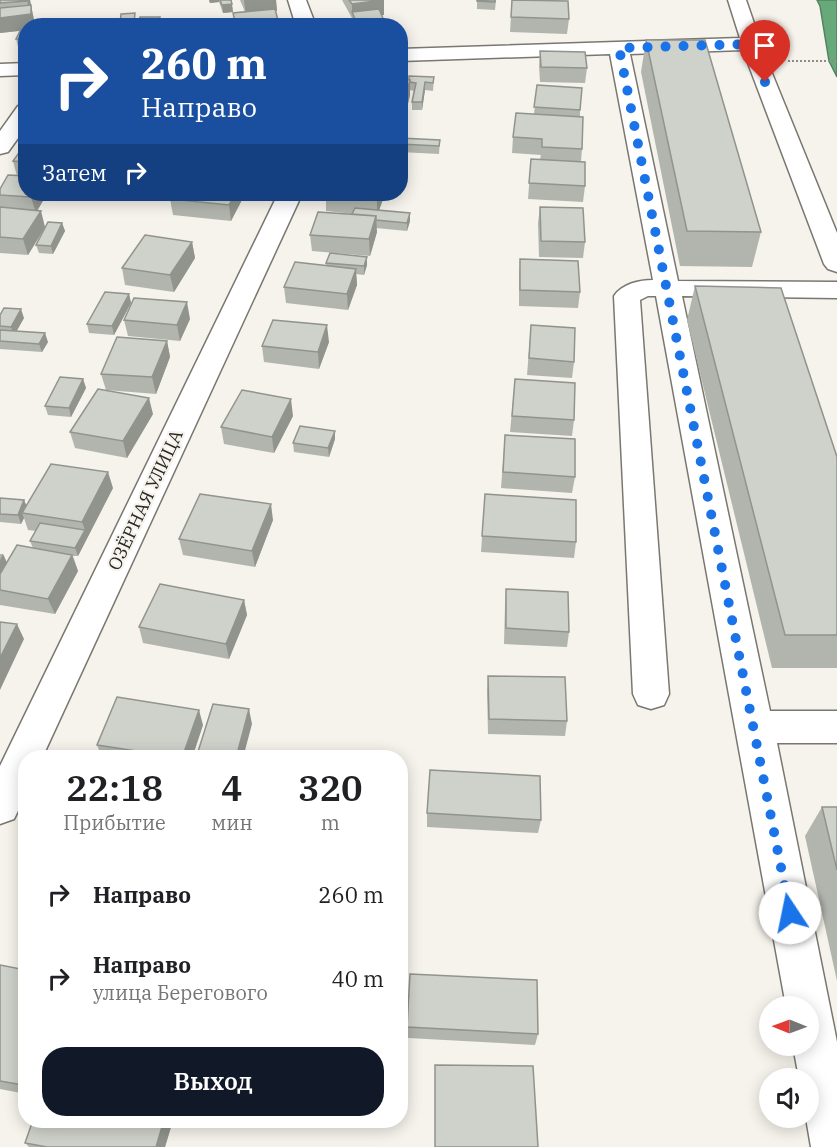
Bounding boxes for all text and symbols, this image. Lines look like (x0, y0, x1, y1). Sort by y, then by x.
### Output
pin (739, 20, 790, 82)
icon: arrive (748, 29, 781, 62)
text: 260 m (141, 36, 267, 91)
icon: right (42, 42, 120, 120)
text: Направо (141, 89, 257, 124)
icon: right (119, 156, 152, 189)
text: Затем (42, 158, 107, 187)
street label: ОЗЁРНАЯ УЛИЦА (102, 425, 188, 574)
text: 22:18 (66, 764, 163, 811)
text: 4 (221, 764, 243, 811)
text: 320 (298, 764, 363, 811)
text: Прибытие (63, 809, 166, 836)
text: мин (211, 809, 253, 836)
text: m (321, 809, 340, 836)
icon: right (42, 878, 75, 911)
text: Направо (93, 880, 191, 909)
text: 260 m (318, 880, 384, 909)
position arrow (758, 881, 822, 945)
text: Направо (93, 950, 191, 979)
icon: right (42, 962, 75, 995)
text: 40 m (332, 964, 384, 993)
text: улица Берегового (93, 979, 268, 1006)
north arrow (759, 996, 819, 1056)
map controls (759, 996, 819, 1128)
button: Выход (42, 1047, 384, 1116)
button: sound (759, 1068, 819, 1128)

